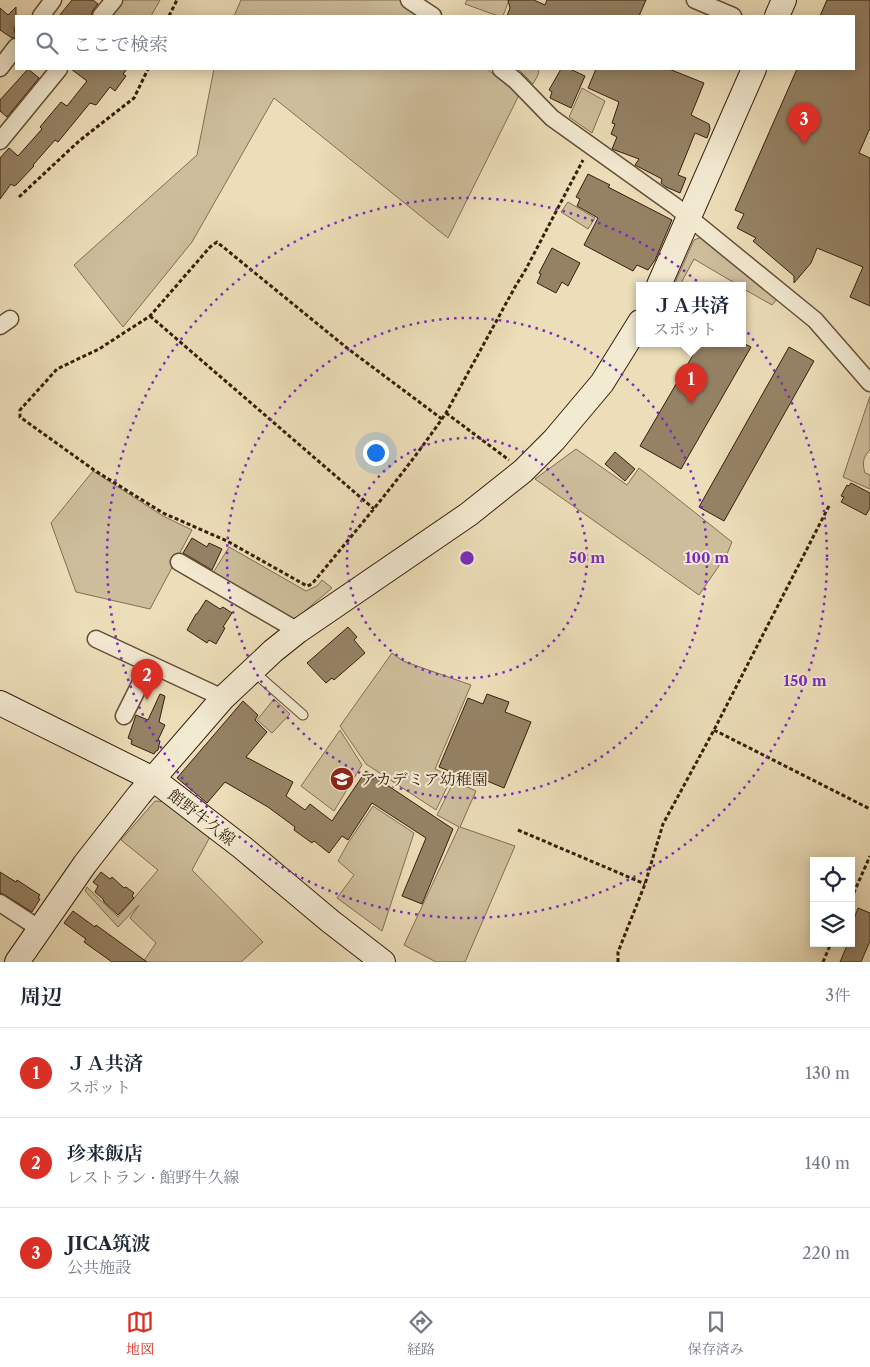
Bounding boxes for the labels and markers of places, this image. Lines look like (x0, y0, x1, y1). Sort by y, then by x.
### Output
pin: 3 (788, 103, 820, 144)
pin: 1 (675, 363, 707, 404)
centre of rings (458, 549, 476, 567)
pin: 2 (131, 659, 163, 700)
school or university icon: アカデミア幼稚園 (329, 766, 355, 792)
place label: アカデミア幼稚園 (360, 769, 488, 789)

